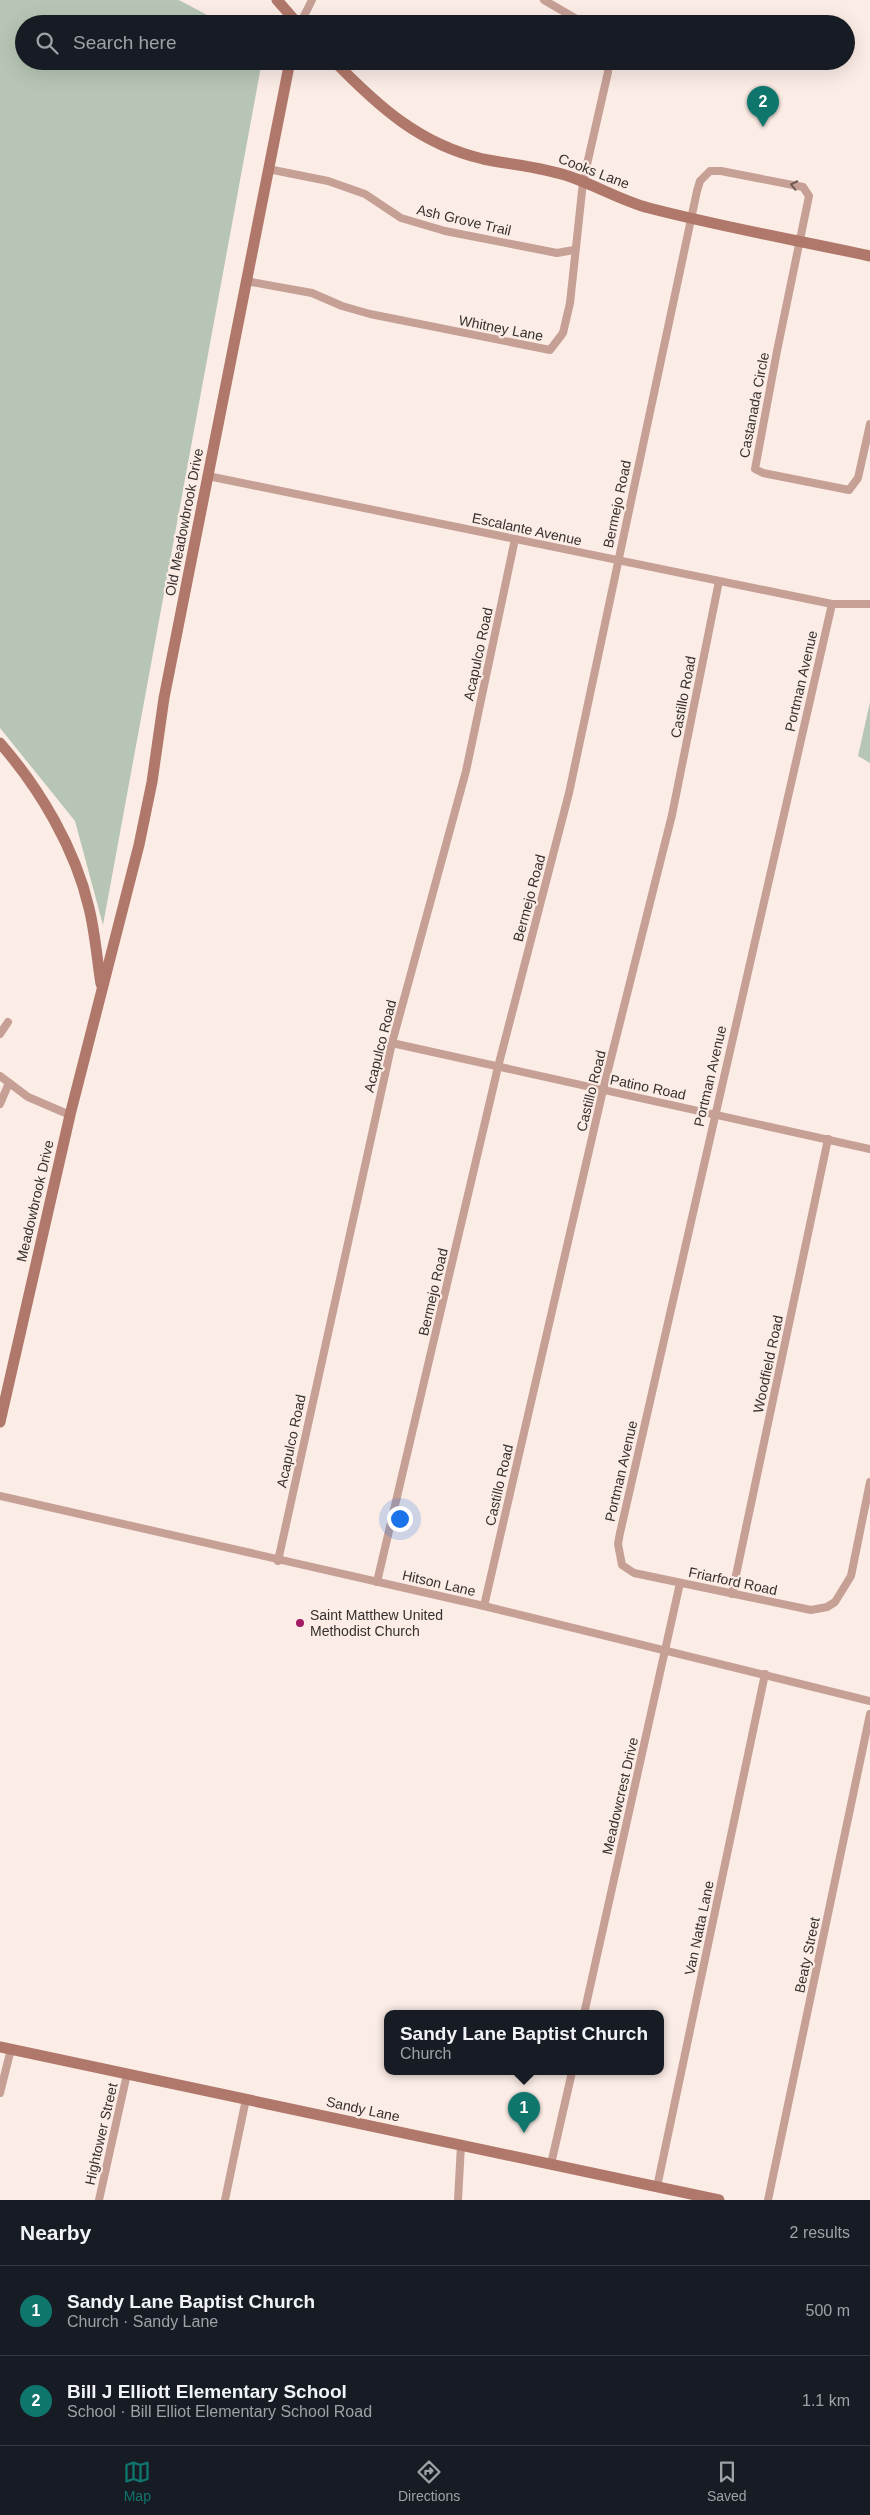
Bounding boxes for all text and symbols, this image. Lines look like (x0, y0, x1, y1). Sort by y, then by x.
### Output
search box (15, 15, 855, 70)
icon: search (33, 29, 61, 57)
text: Search here (73, 32, 177, 53)
pin: 2 (747, 86, 779, 127)
street label: Cooks Lane (556, 150, 632, 192)
one-way arrow (789, 180, 798, 191)
street label: Ash Grove Trail (415, 201, 513, 239)
street label: Whitney Lane (457, 312, 545, 344)
street label: Castanada Circle (736, 351, 772, 459)
street label: Old Meadowbrook Drive (162, 447, 206, 597)
street label: Bermejo Road (600, 459, 634, 549)
street label: Escalante Avenue (471, 510, 584, 548)
street label: Acapulco Road (460, 606, 496, 702)
street label: Portman Avenue (782, 629, 820, 733)
street label: Castillo Road (667, 655, 699, 739)
street label: Bermejo Road (510, 853, 548, 943)
street label: Acapulco Road (361, 998, 399, 1094)
street label: Portman Avenue (691, 1024, 729, 1128)
street label: Castillo Road (573, 1049, 609, 1133)
street label: Patino Road (609, 1071, 687, 1103)
street label: Meadowbrook Drive (13, 1138, 57, 1263)
street label: Bermejo Road (415, 1247, 451, 1337)
street label: Woodfield Road (750, 1314, 786, 1414)
street label: Acapulco Road (273, 1393, 309, 1489)
street label: Portman Avenue (602, 1419, 640, 1523)
street label: Castillo Road (482, 1443, 516, 1527)
your location (387, 1506, 413, 1532)
street label: Friarford Road (687, 1564, 779, 1598)
street label: Hitson Lane (401, 1567, 477, 1599)
place label: Saint Matthew United Methodist Church (310, 1607, 443, 1639)
marker: Saint Matthew United Methodist Church (294, 1617, 306, 1629)
street label: Meadowcrest Drive (599, 1736, 641, 1856)
street label: Van Natta Lane (681, 1879, 717, 1977)
street label: Beaty Street (791, 1916, 823, 1994)
popup (384, 2010, 664, 2075)
text: Sandy Lane Baptist Church (400, 2023, 648, 2044)
text: Church (400, 2045, 452, 2062)
street label: Hightower Street (81, 2081, 121, 2187)
pin: 1 (508, 2092, 540, 2133)
street label: Sandy Lane (325, 2093, 401, 2125)
text: Nearby (20, 2221, 91, 2244)
text: 2 results (790, 2224, 850, 2241)
text: Sandy Lane Baptist Church (67, 2291, 315, 2312)
text: 1 (32, 2302, 40, 2319)
text: 500 m (806, 2302, 850, 2319)
text: Church · Sandy Lane (67, 2313, 218, 2330)
text: Bill J Elliott Elementary School (67, 2381, 347, 2402)
text: 2 (32, 2392, 40, 2409)
text: 1.1 km (802, 2392, 850, 2409)
text: School · Bill Elliot Elementary School Road (67, 2403, 372, 2420)
tab: Map (123, 2458, 151, 2504)
tab: Directions (398, 2458, 460, 2504)
tab: Saved (707, 2458, 747, 2504)

